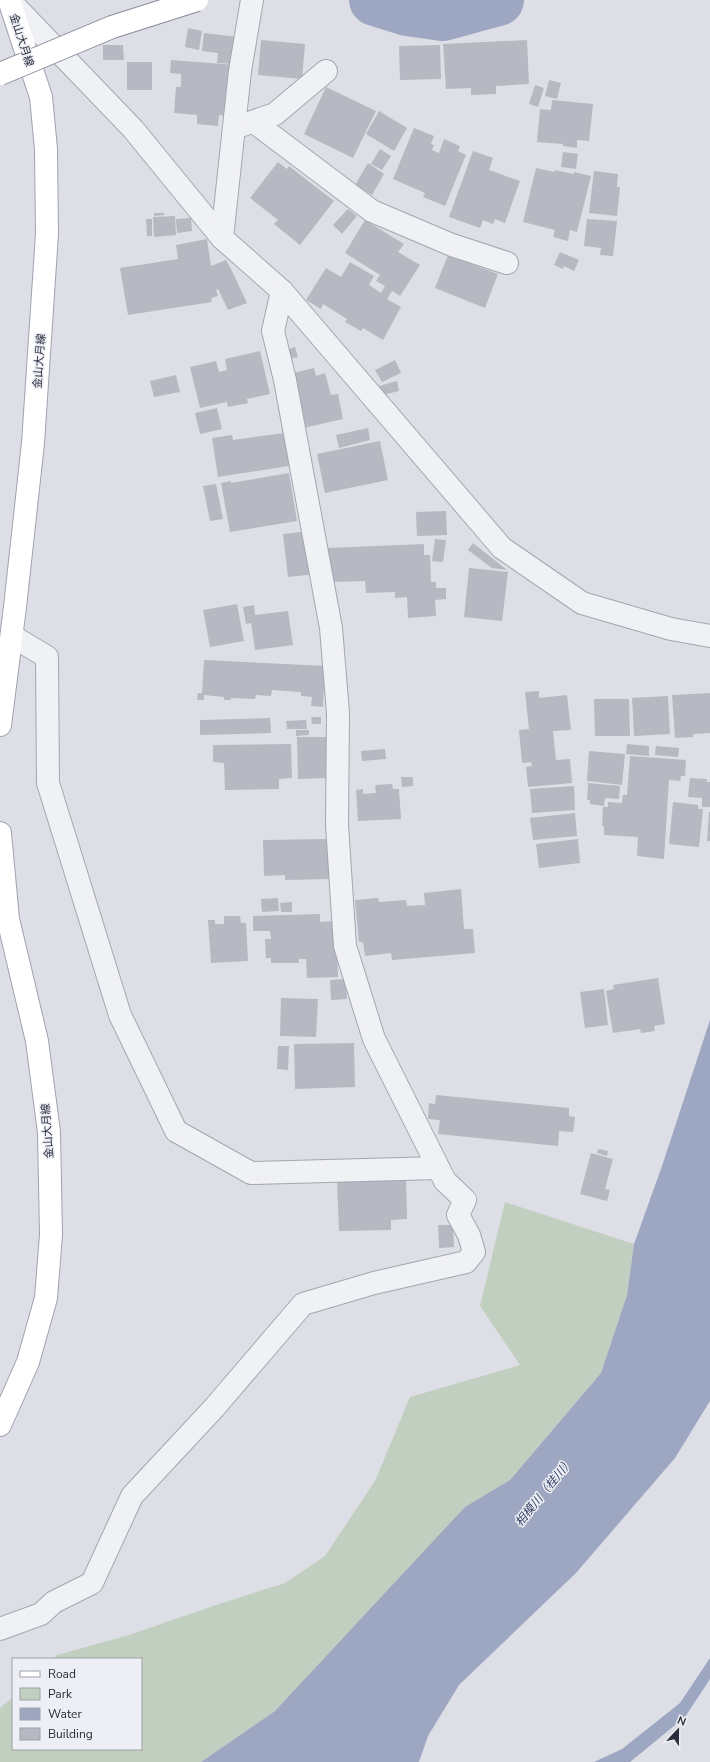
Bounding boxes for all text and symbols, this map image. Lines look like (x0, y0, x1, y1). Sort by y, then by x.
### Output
street label: 金山大月線 (6, 12, 37, 69)
street label: 金山大月線 (30, 333, 49, 389)
street label: 金山大月線 (38, 1103, 57, 1159)
water label: 相模川（桂川） (511, 1454, 577, 1530)
legend (12, 1658, 142, 1750)
text: Road (48, 1666, 76, 1682)
text: Park (48, 1686, 73, 1702)
text: Water (48, 1706, 82, 1722)
north arrow (658, 1710, 698, 1750)
text: N (675, 1713, 688, 1730)
text: Building (48, 1726, 93, 1742)

